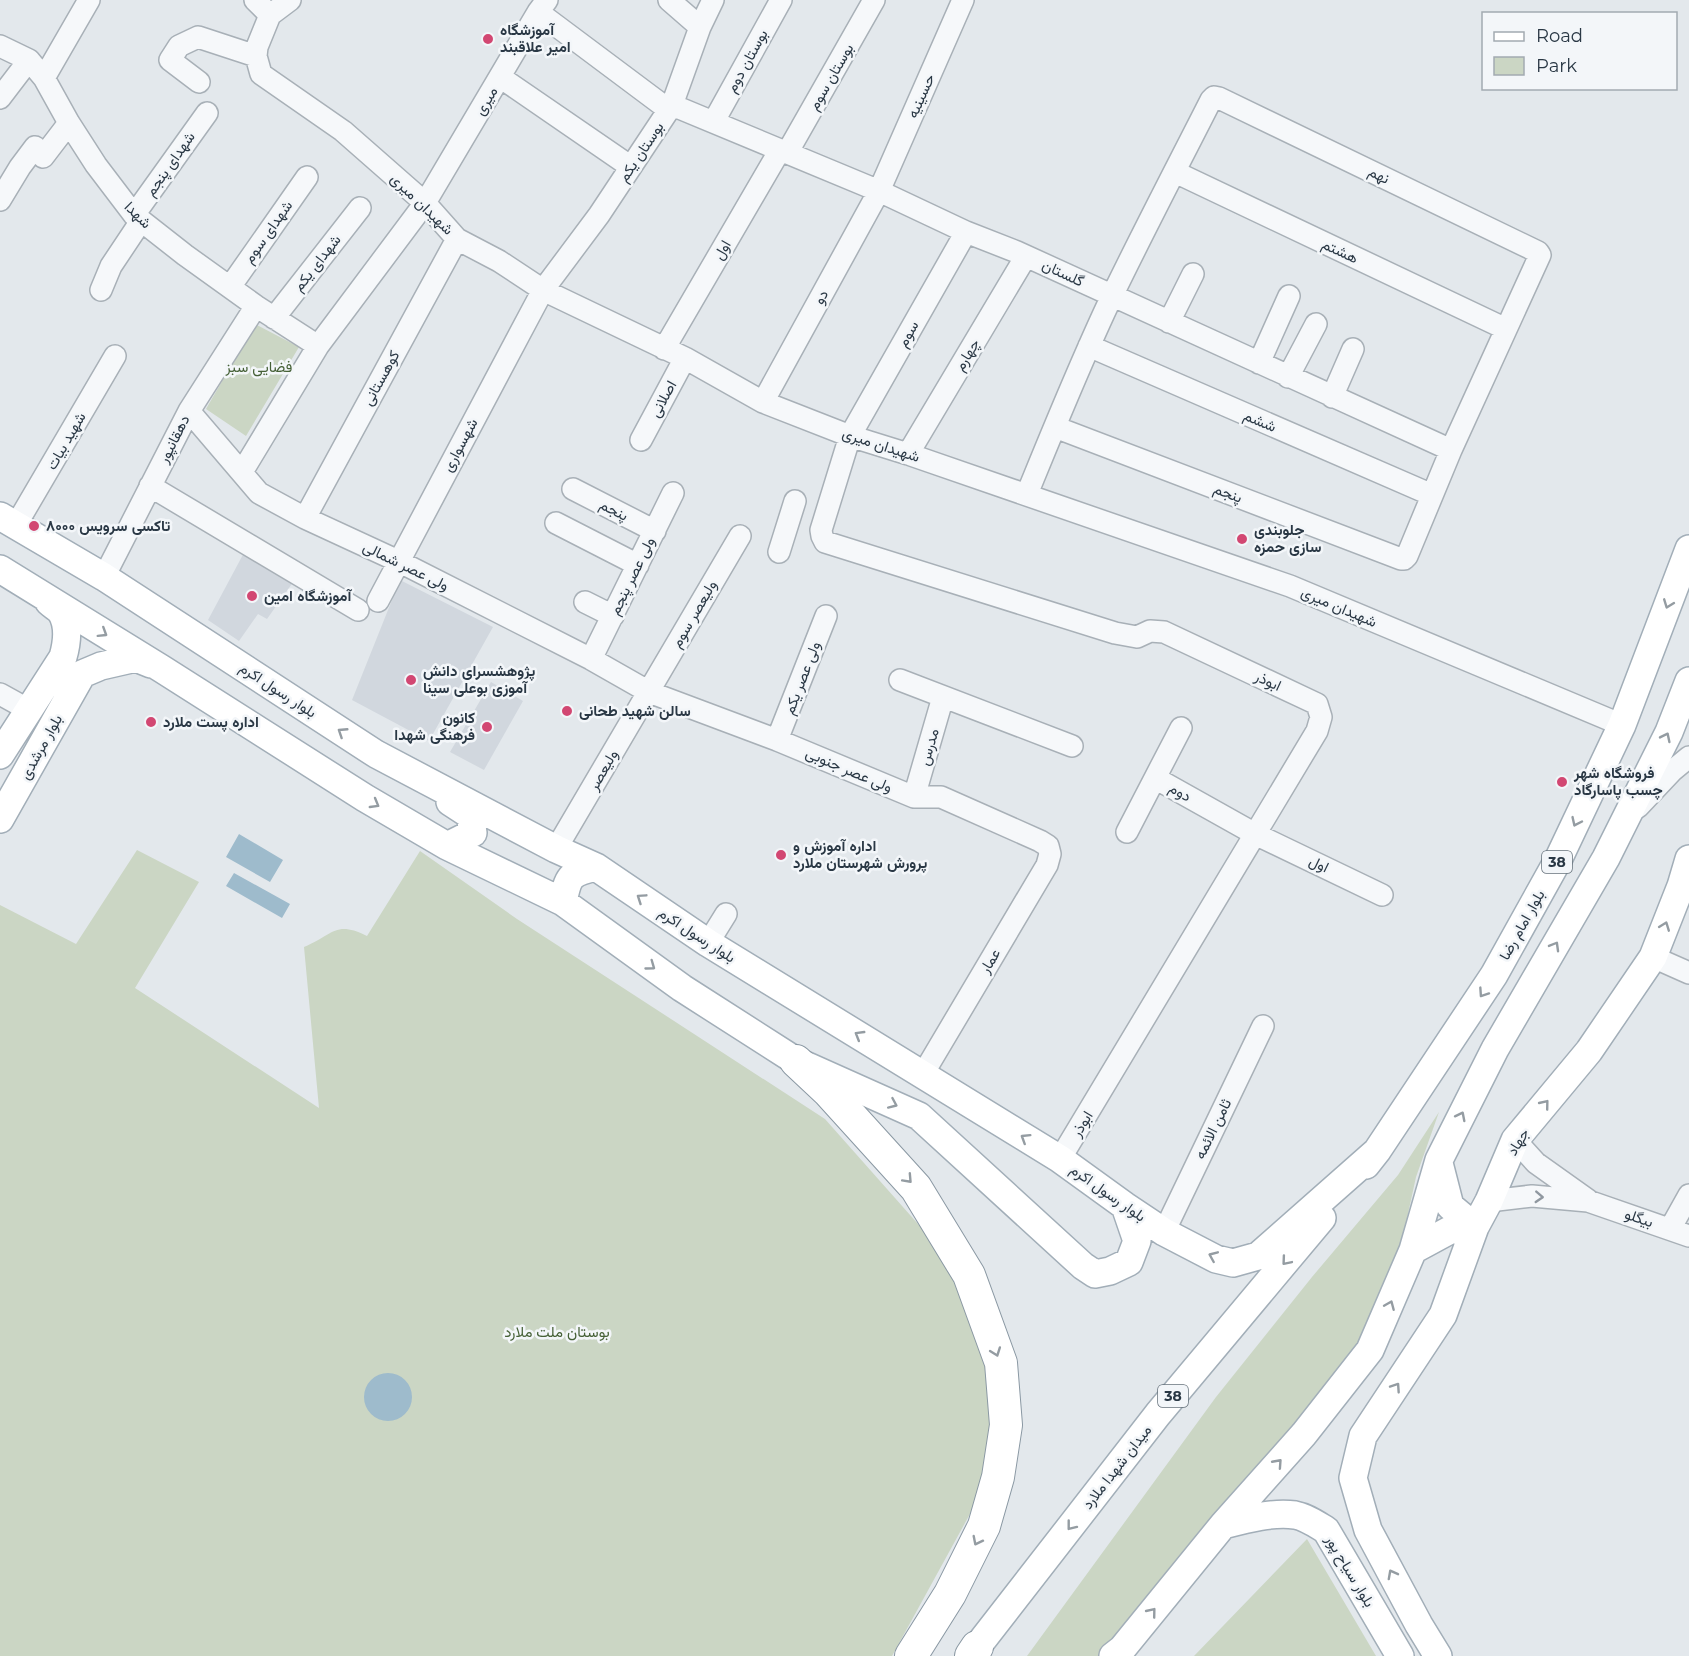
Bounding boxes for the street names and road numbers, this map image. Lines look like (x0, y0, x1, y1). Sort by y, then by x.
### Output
street label: بوستان دوم (721, 26, 773, 96)
street label: بوستان سوم (804, 40, 858, 114)
street label: حسینیه (902, 71, 939, 121)
street label: میری (470, 83, 502, 119)
street label: بوستان یکم (614, 118, 668, 186)
street label: شهدای پنجم (140, 128, 200, 200)
street label: نهم (1365, 161, 1393, 189)
street label: شهیدان میری (386, 169, 458, 239)
street label: شهدای سوم (239, 196, 297, 268)
street label: شهدا (121, 197, 156, 232)
street label: شهدای یکم (288, 230, 346, 296)
street label: هشتم (1319, 234, 1361, 268)
street label: اول (708, 236, 735, 263)
street label: گلستان (1039, 255, 1087, 291)
street label: دو (809, 286, 832, 307)
street label: سوم (893, 317, 923, 351)
street label: چهارم (950, 335, 984, 375)
street label: کوهستانی (358, 347, 404, 409)
street label: اصلانی (645, 377, 681, 421)
street label: ششم (1240, 405, 1280, 437)
street label: شهید بیات (41, 408, 90, 473)
street label: دهقانپور (153, 412, 195, 467)
street label: شهسواری (438, 415, 482, 475)
street label: شهیدان میری (840, 423, 923, 467)
street label: پنجم (1211, 478, 1245, 508)
street label: پنجم (596, 494, 632, 526)
street label: ولی عصر پنجم (604, 534, 660, 618)
street label: ولی عصر شمالی (360, 537, 452, 595)
street label: ولیعصر سوم (667, 576, 721, 652)
street label: شهیدان میری (1298, 582, 1380, 632)
street label: ولی عصر یکم (779, 639, 825, 717)
street label: بلوار رسول اکرم (236, 658, 320, 722)
street label: ابوذر (1251, 666, 1284, 695)
street label: بلوار مرشدی (15, 711, 67, 783)
street label: مدرس (914, 726, 944, 768)
street label: ولی عصر جنوبی (803, 743, 895, 797)
street label: ولیعصر (583, 746, 622, 794)
street label: دوم (1165, 778, 1195, 806)
street label: اول (1306, 851, 1332, 876)
road number: 38 (1542, 851, 1572, 873)
street label: بلوار امام رضا (1495, 886, 1549, 964)
street label: بلوار رسول اکرم (655, 903, 739, 967)
street label: عمار (974, 945, 1004, 977)
street label: ثامن الائمه (1190, 1096, 1236, 1162)
street label: ابوذر (1066, 1107, 1097, 1141)
street label: جهاد (1502, 1125, 1533, 1159)
street label: بلوار رسول اکرم (1066, 1160, 1150, 1226)
street label: بیگلو (1622, 1204, 1656, 1231)
road number: 38 (1158, 1385, 1188, 1407)
street label: میدان شهدا ملارد (1078, 1421, 1155, 1513)
street label: بلوار سیاح پور (1319, 1530, 1379, 1611)

